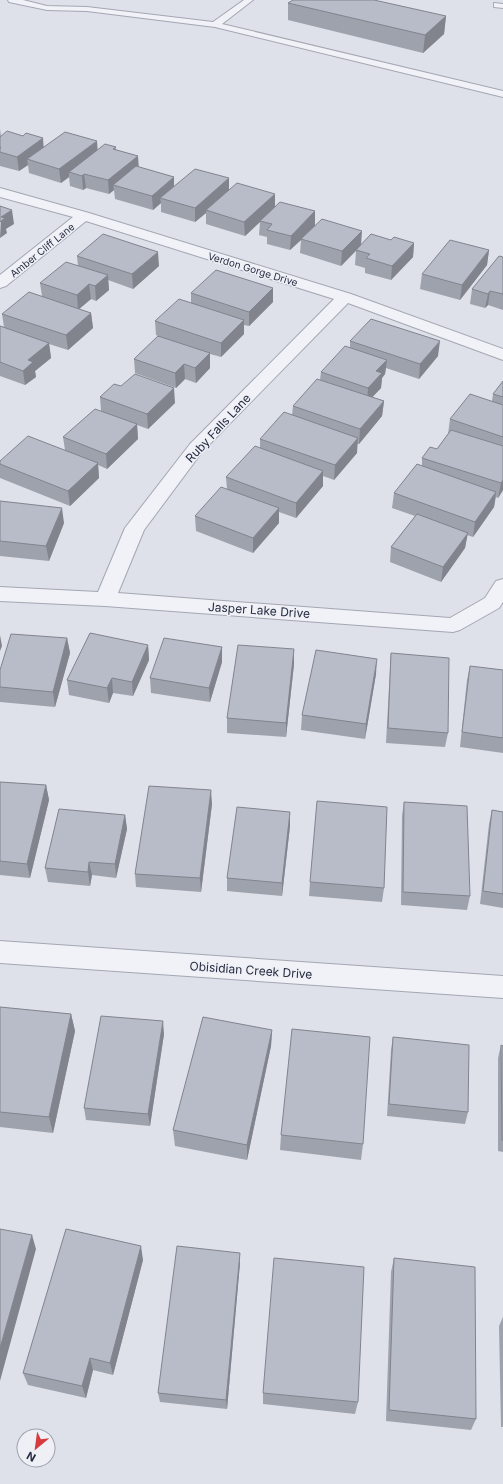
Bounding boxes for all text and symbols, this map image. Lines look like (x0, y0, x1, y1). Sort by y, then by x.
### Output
street label: Amber Cliff Lane (7, 220, 77, 280)
street label: Verdon Gorge Drive (207, 250, 300, 288)
street label: Ruby Falls Lane (182, 390, 254, 466)
street label: Jasper Lake Drive (208, 599, 310, 621)
street label: Obisidian Creek Drive (189, 958, 313, 982)
north arrow (16, 1428, 56, 1468)
text: N (24, 1449, 38, 1465)

